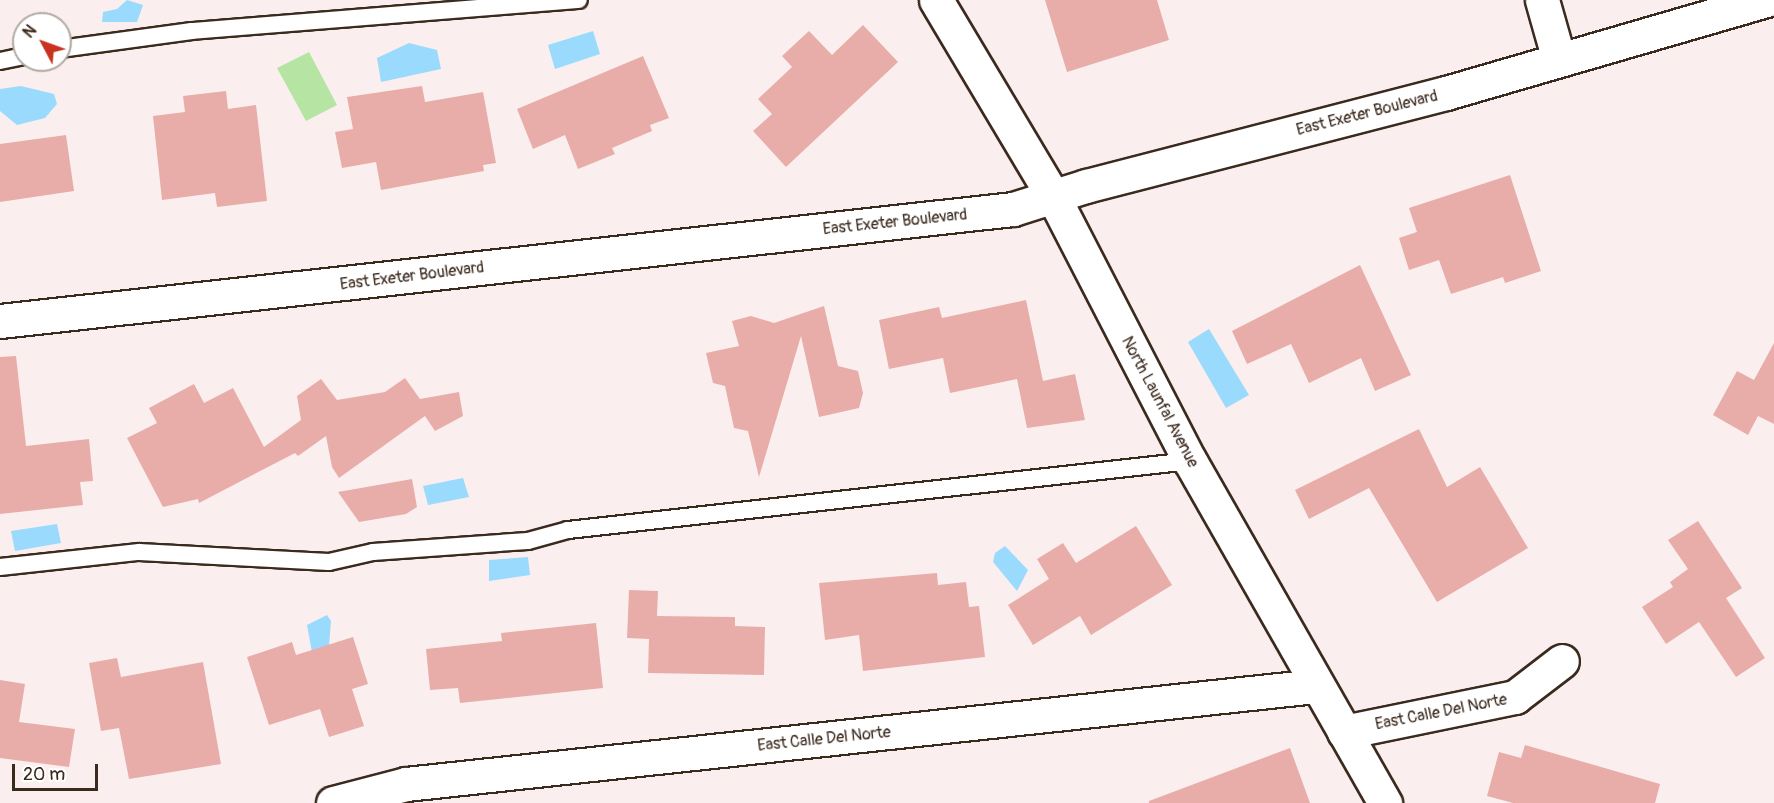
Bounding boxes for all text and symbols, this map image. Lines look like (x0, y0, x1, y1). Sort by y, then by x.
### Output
north arrow (12, 12, 72, 72)
text: N (19, 21, 41, 42)
street label: East Exeter Boulevard (1294, 86, 1440, 140)
street label: East Exeter Boulevard (822, 205, 968, 239)
street label: East Exeter Boulevard (339, 258, 485, 294)
street label: North Launfal Avenue (1117, 333, 1203, 471)
street label: East Calle Del Norte (1374, 690, 1508, 734)
street label: East Calle Del Norte (756, 722, 892, 756)
scale bar (15, 752, 100, 790)
text: 20 m (23, 763, 65, 786)

